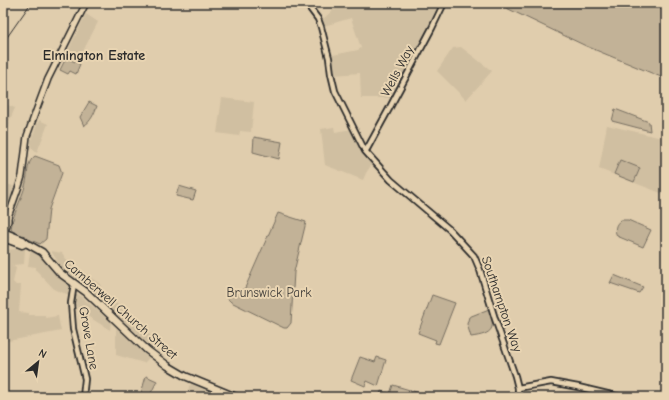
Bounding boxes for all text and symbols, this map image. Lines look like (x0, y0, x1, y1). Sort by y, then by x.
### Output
street label: Wells Way (377, 43, 417, 99)
district label: Elmington Estate (43, 47, 145, 64)
street label: Southampton Way (479, 254, 525, 354)
street label: Camberwell Church Street (61, 256, 181, 363)
park label: Brunswick Park (227, 285, 312, 300)
street label: Grove Lane (76, 305, 102, 371)
north arrow (18, 342, 58, 382)
text: N (36, 346, 49, 361)

